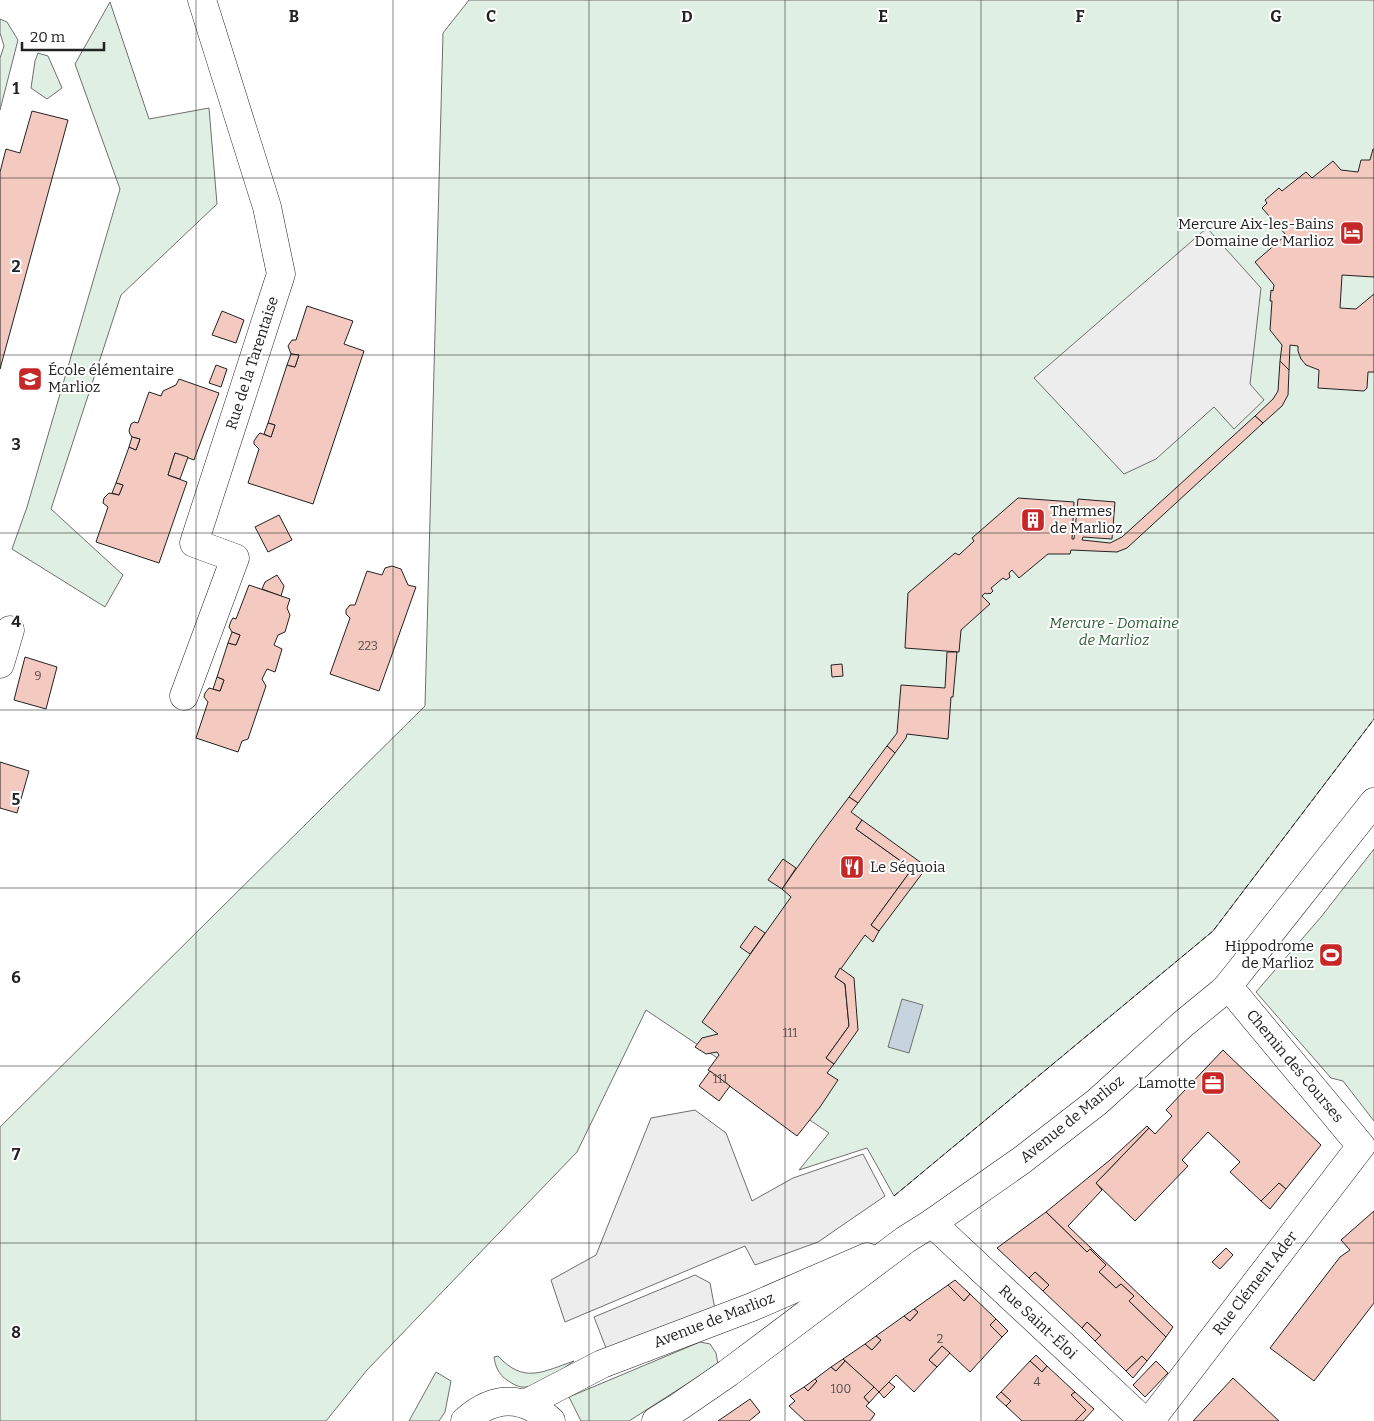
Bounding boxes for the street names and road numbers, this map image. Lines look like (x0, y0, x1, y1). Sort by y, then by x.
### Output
street label: Rue de la Tarentaise (222, 294, 282, 432)
street label: Chemin des Courses (1243, 1006, 1347, 1126)
street label: Avenue de Marlioz (1017, 1072, 1127, 1166)
street label: Rue Clément Ader (1209, 1227, 1301, 1338)
street label: Rue Saint-Éloi (995, 1281, 1081, 1363)
street label: Avenue de Marlioz (651, 1289, 777, 1351)

